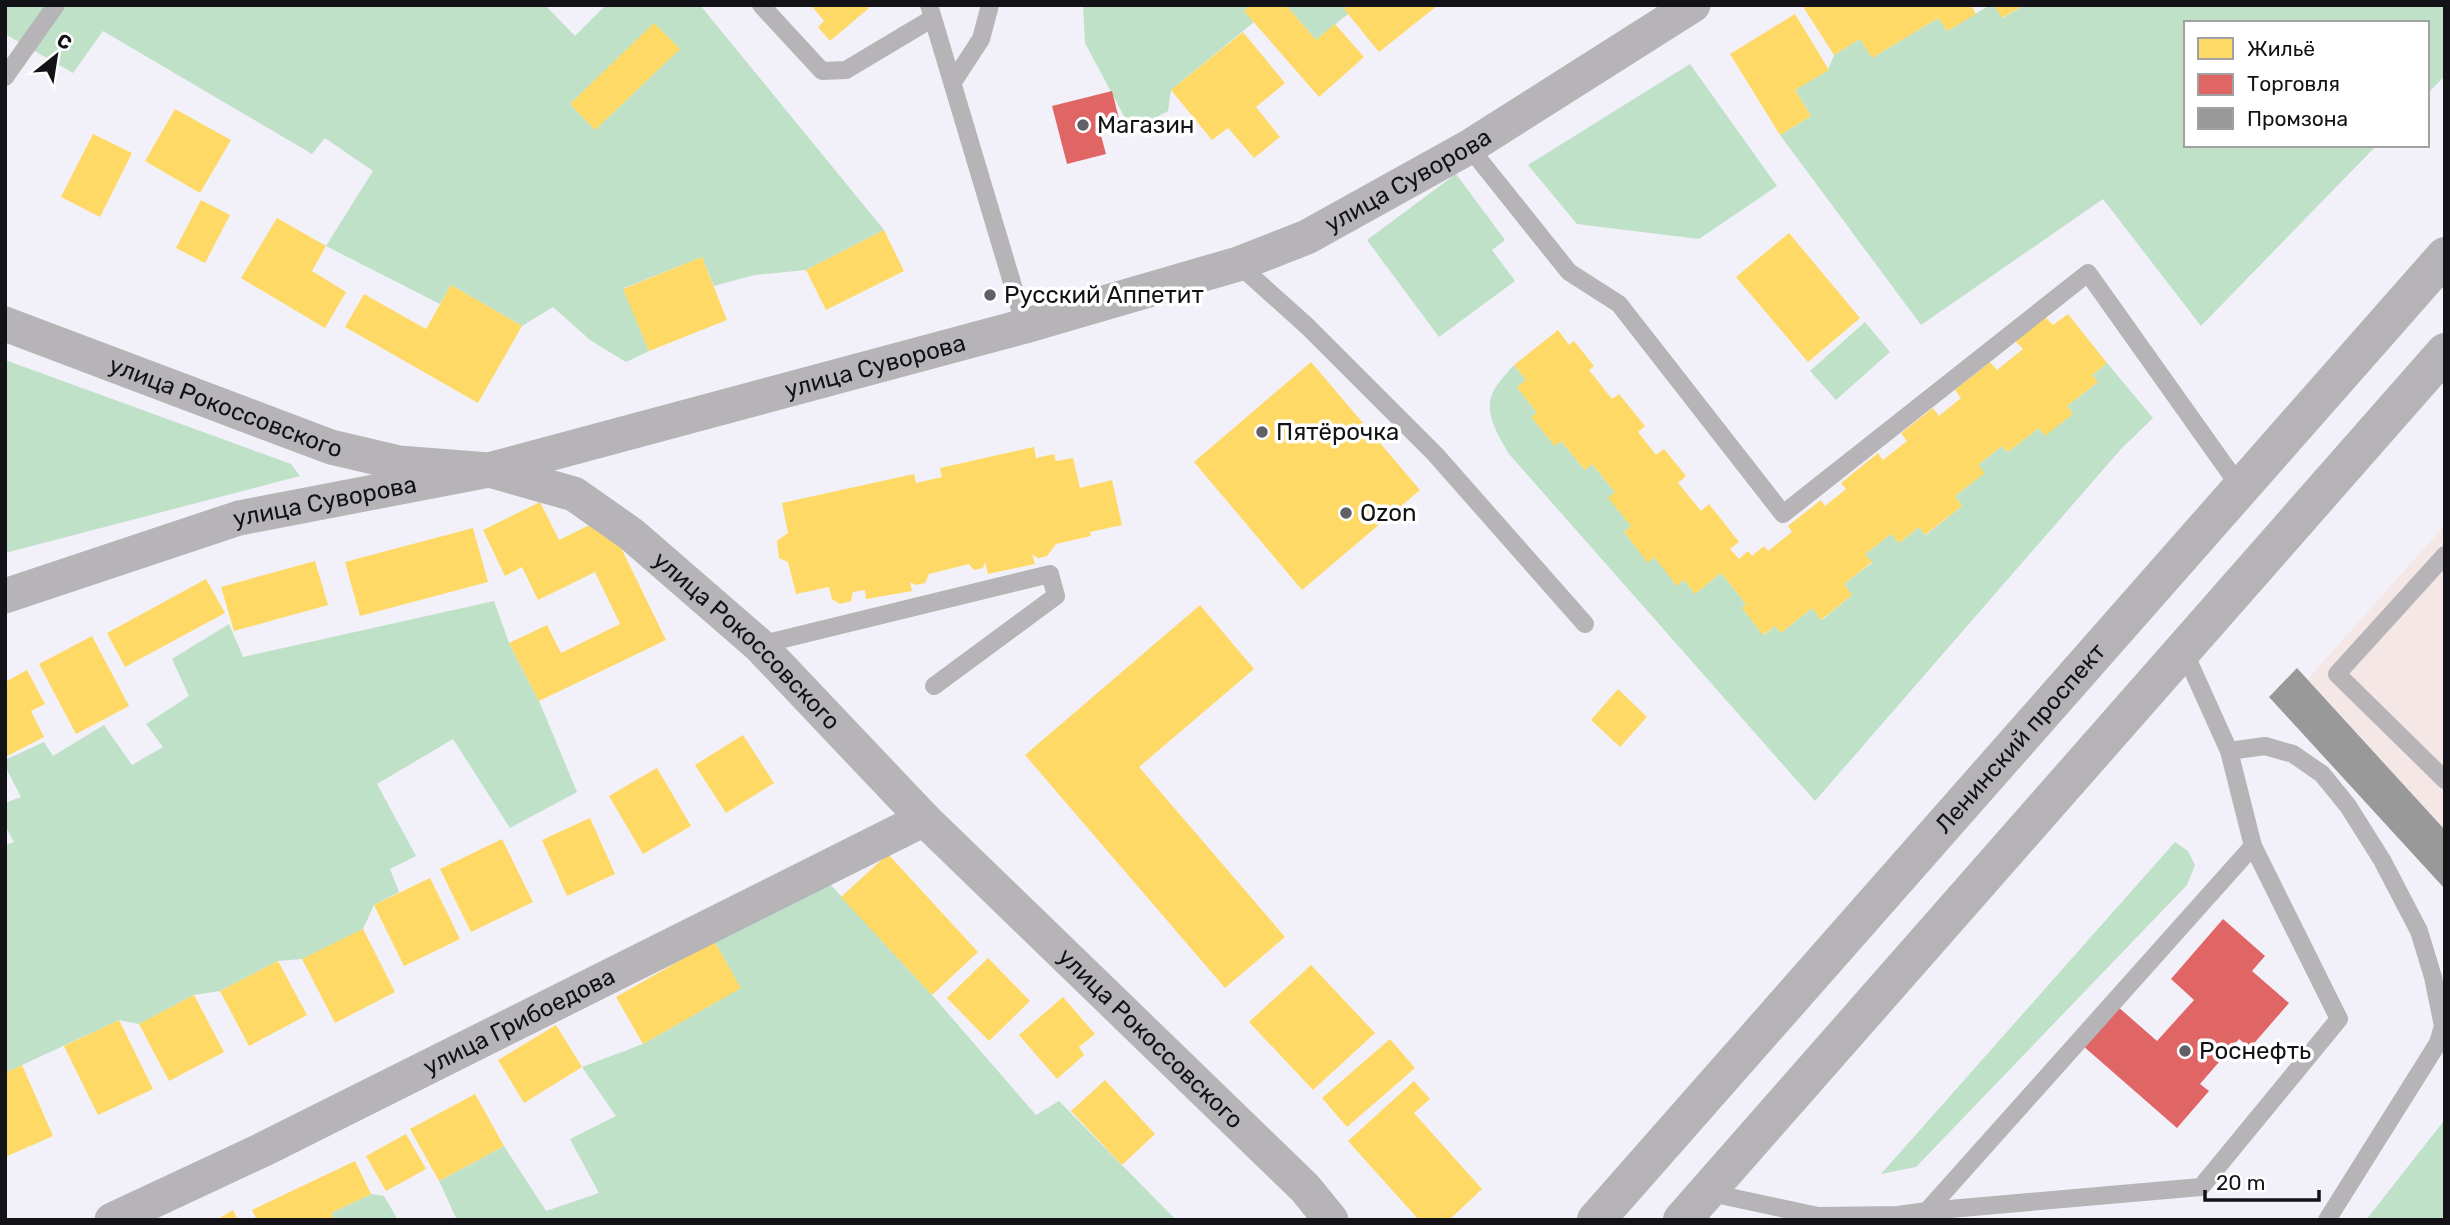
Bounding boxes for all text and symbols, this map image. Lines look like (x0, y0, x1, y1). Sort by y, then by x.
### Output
north arrow (21, 21, 91, 91)
legend (2184, 21, 2429, 147)
text: С (53, 28, 76, 55)
text: Жильё (2247, 36, 2315, 61)
text: Торговля (2247, 71, 2340, 96)
text: Промзона (2247, 106, 2348, 131)
place label: Магазин (1097, 111, 1194, 139)
marker: Магазин (1075, 117, 1091, 133)
street label: улица Суворова (1320, 123, 1496, 238)
place label: Русский Аппетит (1004, 281, 1204, 309)
marker: Русский Аппетит (982, 287, 998, 303)
street label: улица Суворова (782, 329, 969, 404)
street label: улица Рокоссовского (105, 351, 345, 463)
place label: Пятёрочка (1276, 418, 1399, 446)
marker: Пятёрочка (1254, 424, 1270, 440)
street label: улица Суворова (231, 470, 419, 533)
place label: Ozon (1360, 499, 1417, 527)
marker: Ozon (1338, 505, 1354, 521)
street label: улица Рокоссовского (647, 546, 846, 736)
street label: Ленинский проспект (1929, 637, 2111, 839)
street label: улица Рокоссовского (1052, 942, 1249, 1134)
street label: улица Грибоедова (419, 962, 620, 1081)
place label: Роснефть (2199, 1037, 2311, 1065)
marker: Роснефть (2177, 1043, 2193, 1059)
scale bar (2205, 1158, 2319, 1202)
text: 20 m (2216, 1170, 2265, 1195)

